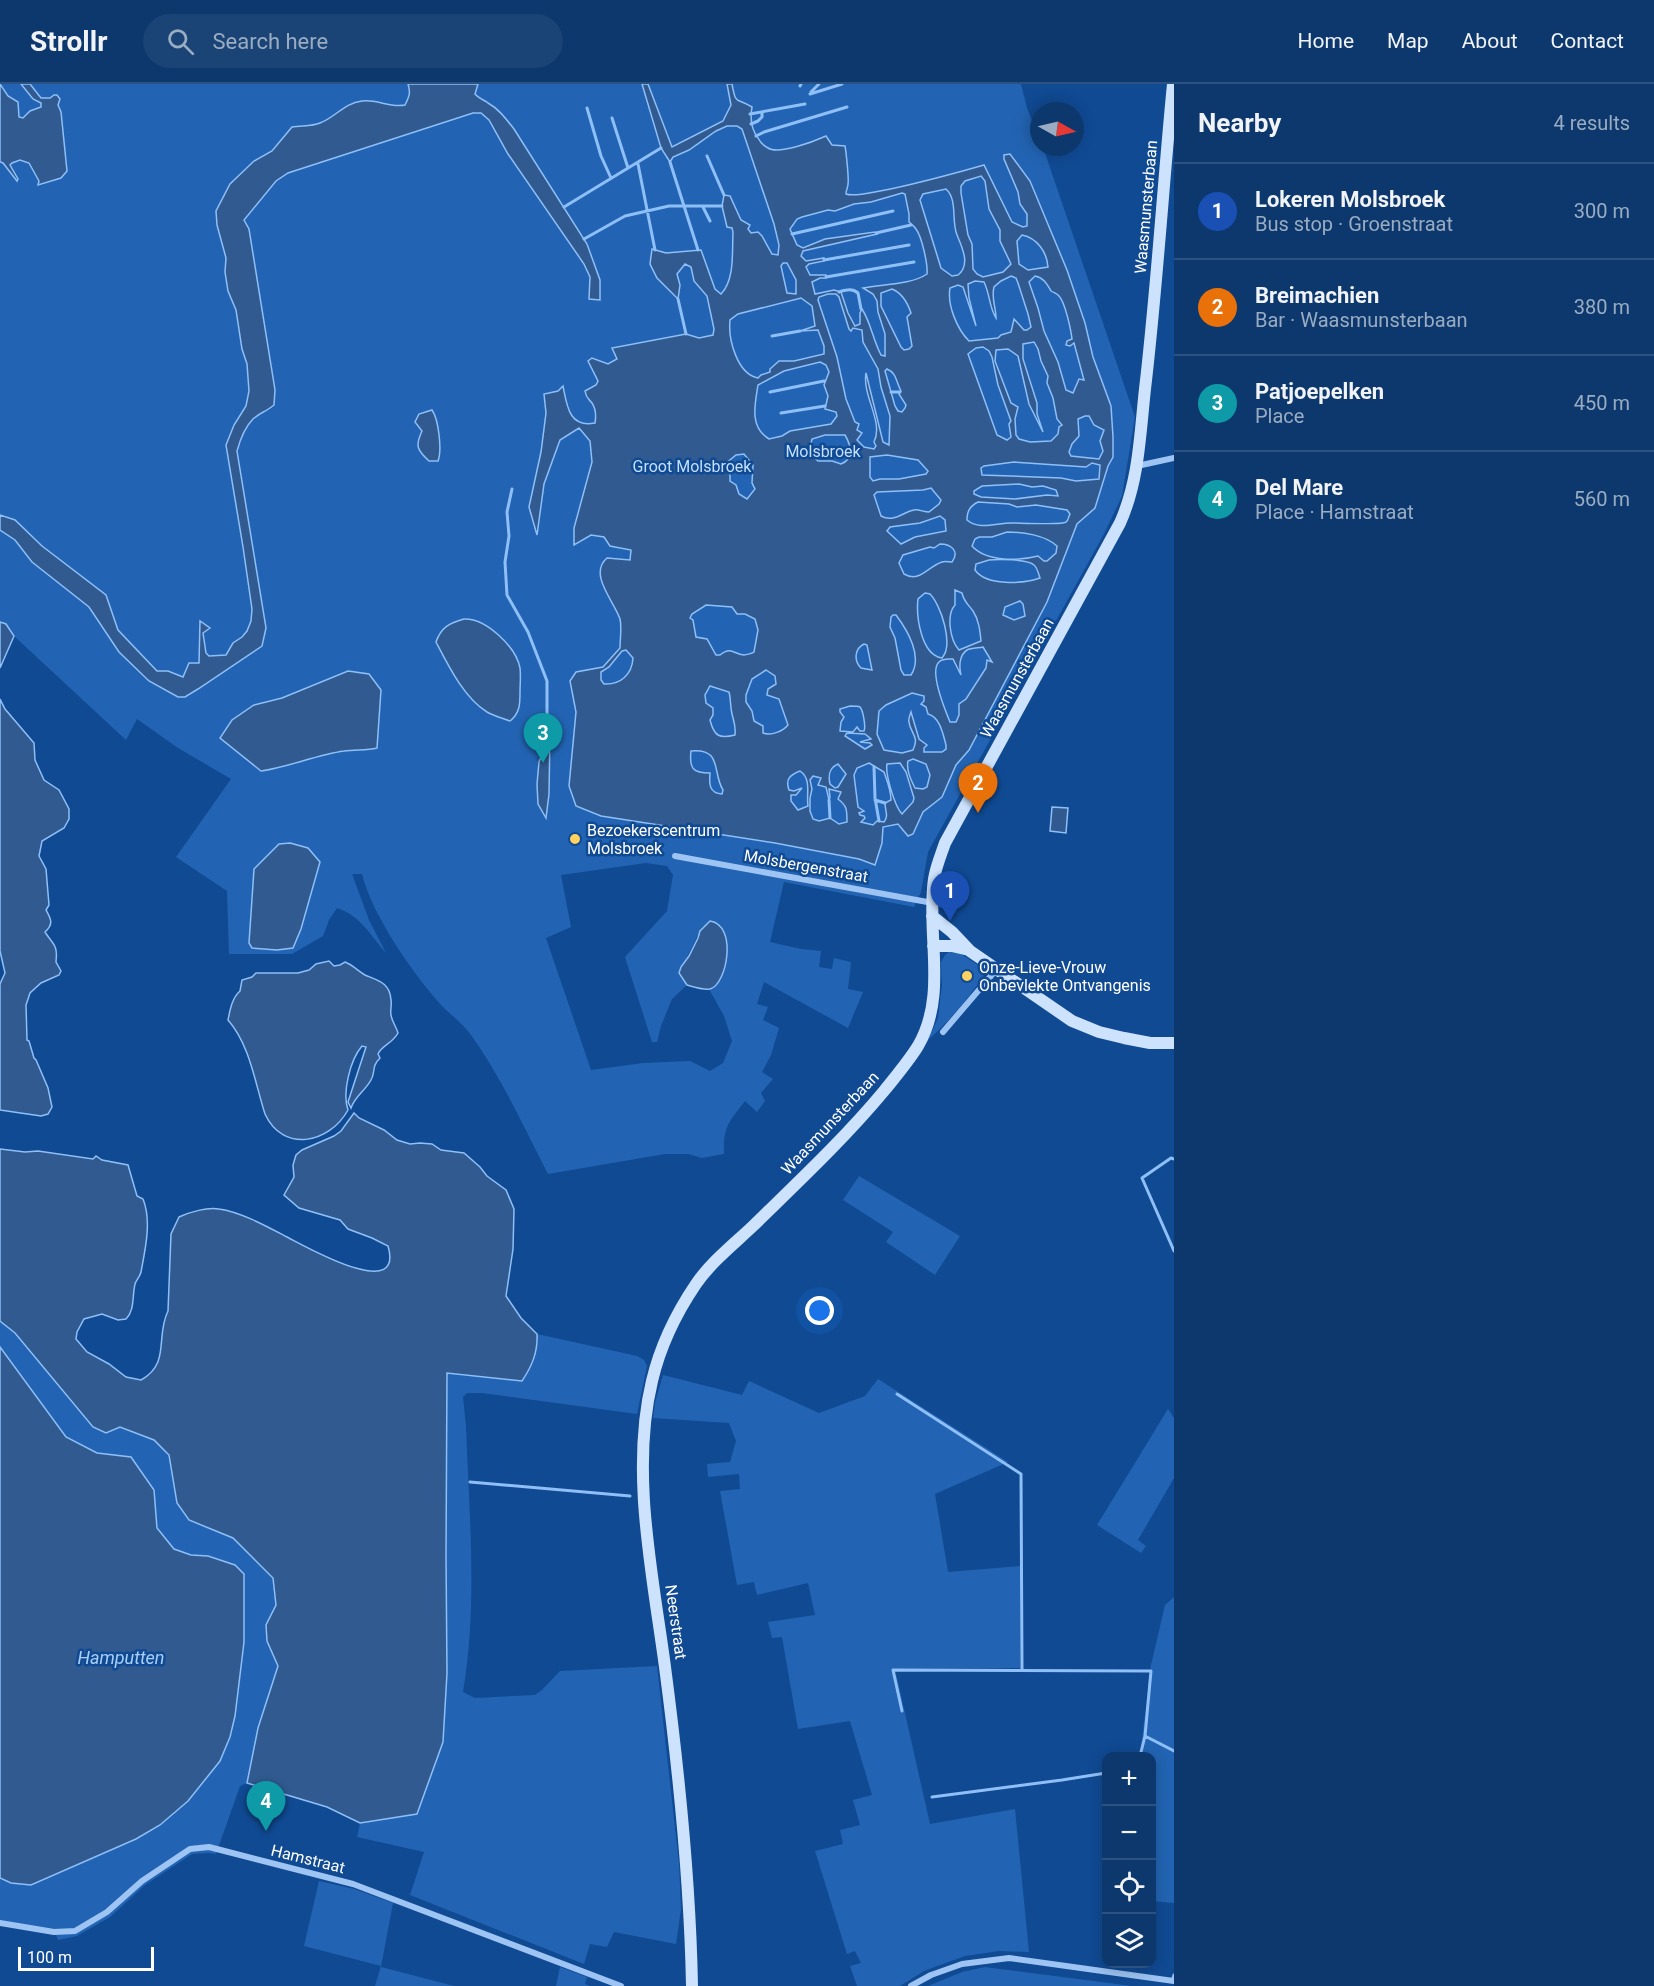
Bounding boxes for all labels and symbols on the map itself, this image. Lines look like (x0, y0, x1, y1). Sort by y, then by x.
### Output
north arrow (1030, 102, 1084, 156)
street label: Waasmunsterbaan (1131, 139, 1161, 275)
park label: Molsbroek (785, 442, 861, 461)
park label: Groot Molsbroek (633, 457, 752, 476)
street label: Waasmunsterbaan (976, 615, 1058, 741)
pin: 3 (524, 714, 562, 763)
pin: 2 (958, 764, 998, 813)
place label: Bezoekerscentrum Molsbroek (587, 821, 720, 858)
marker: Bezoekerscentrum Molsbroek (568, 832, 582, 846)
street label: Molsbergenstraat (743, 846, 869, 886)
pin: 1 (930, 872, 970, 921)
place label: Onze-Lieve-Vrouw Onbevlekte Ontvangenis (979, 958, 1151, 995)
marker: Onze-Lieve-Vrouw Onbevlekte Ontvangenis (960, 969, 974, 983)
street label: Waasmunsterbaan (777, 1068, 883, 1178)
your location (805, 1296, 834, 1325)
street label: Neerstraat (661, 1584, 691, 1660)
water label: Hamputten (77, 1647, 165, 1668)
pin: 4 (246, 1782, 286, 1831)
street label: Hamstraat (269, 1841, 347, 1877)
scale bar (18, 1944, 154, 1972)

